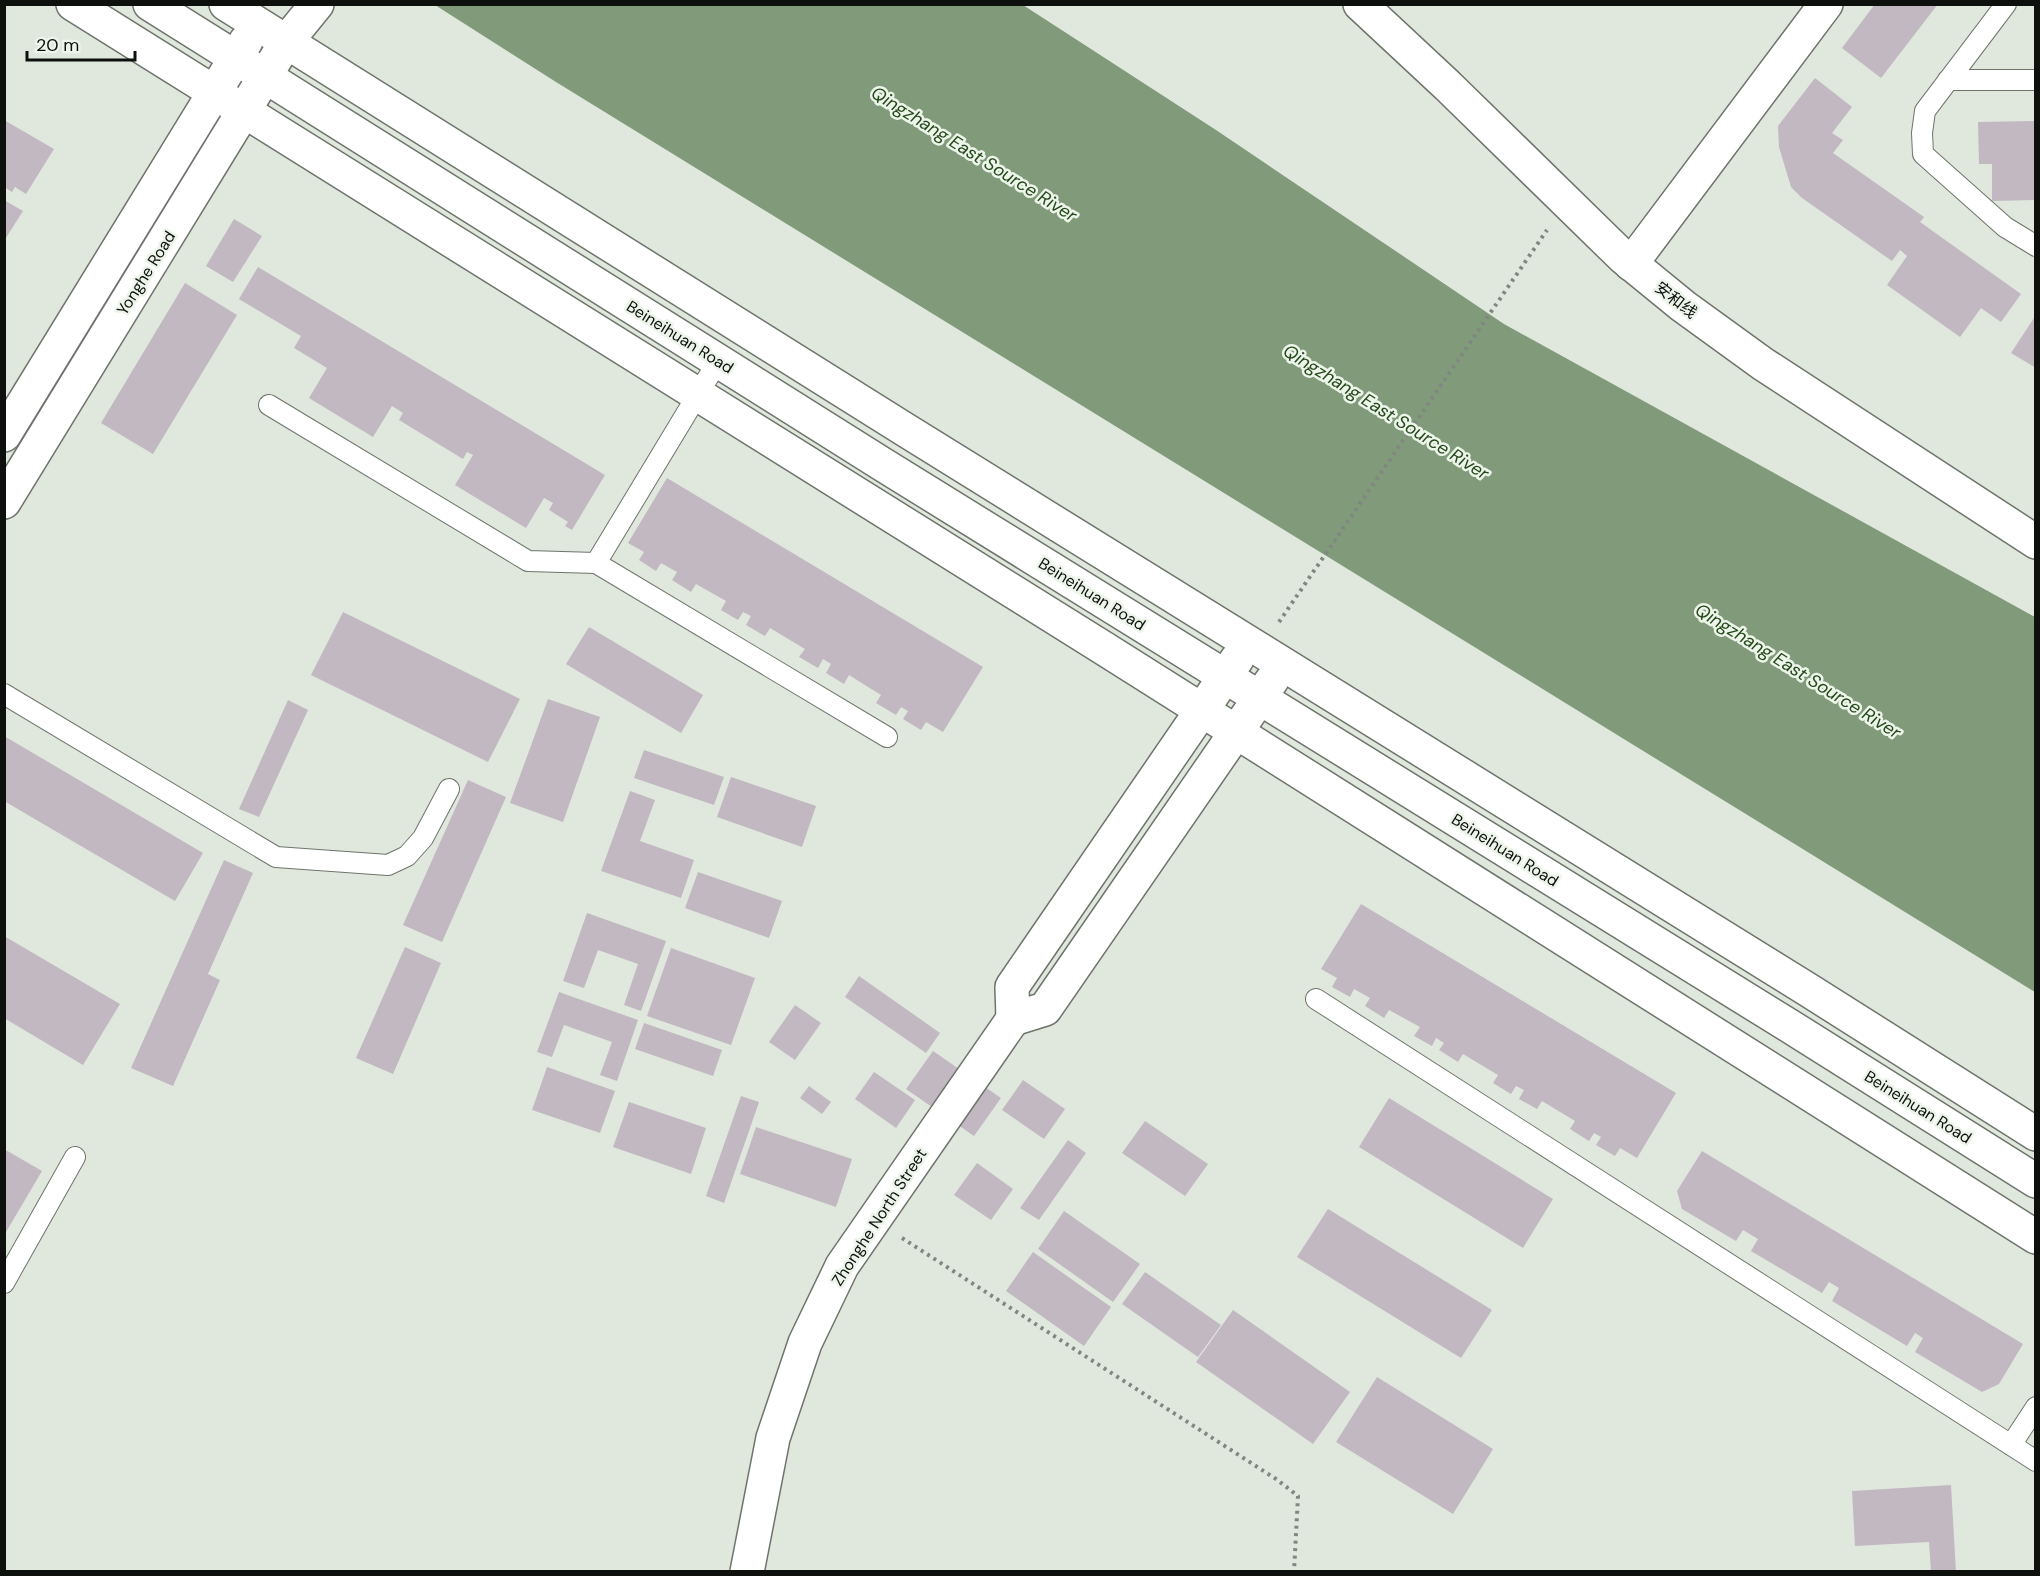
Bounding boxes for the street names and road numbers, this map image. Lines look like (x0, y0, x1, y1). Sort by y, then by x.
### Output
street label: Yonghe Road (112, 227, 180, 319)
street label: 安和线 (1651, 277, 1701, 323)
street label: Beineihuan Road (623, 296, 737, 378)
street label: Beineihuan Road (1035, 553, 1149, 635)
street label: Beineihuan Road (1448, 809, 1562, 891)
street label: Beineihuan Road (1861, 1066, 1975, 1148)
street label: Zhonghe North Street (827, 1144, 931, 1290)

